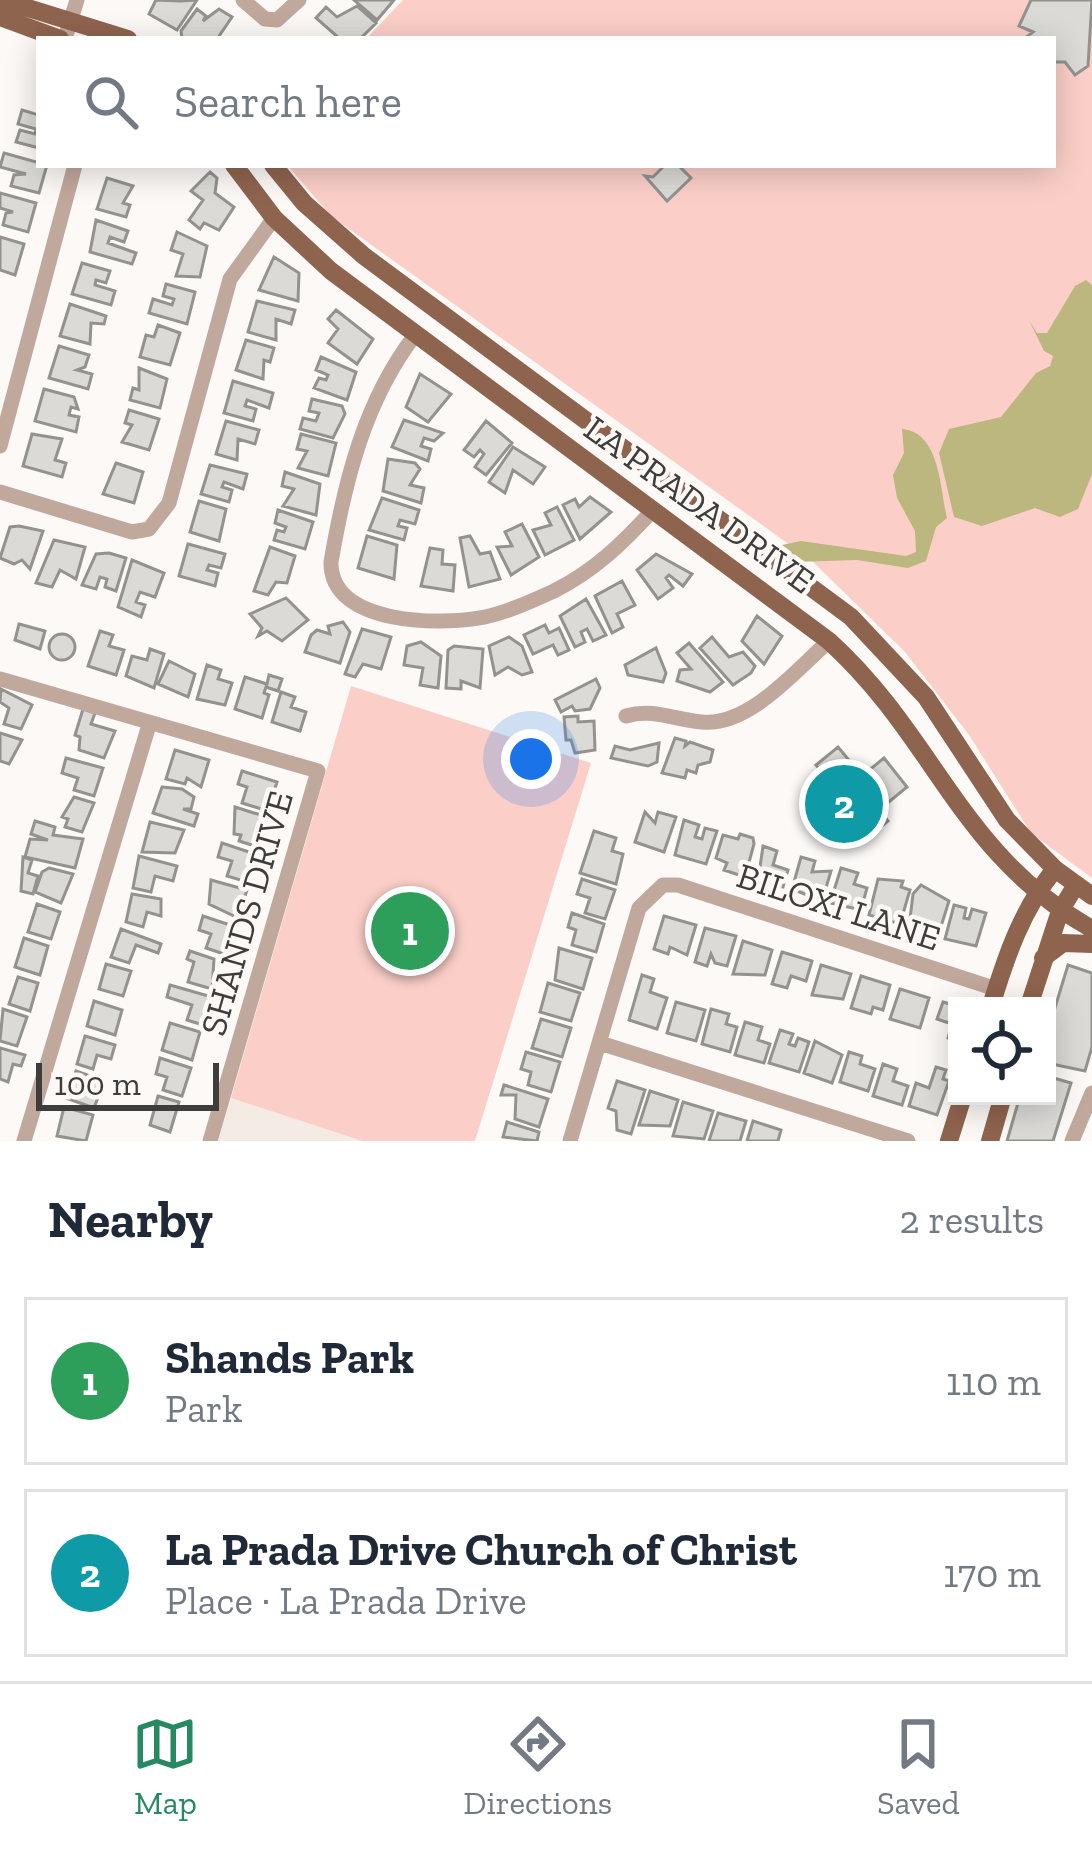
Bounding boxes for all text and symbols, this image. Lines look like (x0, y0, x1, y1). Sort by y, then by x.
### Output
search box (36, 36, 1056, 168)
icon: search (78, 69, 144, 135)
text: Search here (174, 75, 402, 129)
street label: LA PRADA DRIVE (576, 407, 823, 602)
your location (501, 729, 561, 789)
pin: 2 (805, 759, 883, 849)
street label: SHANDS DRIVE (191, 786, 302, 1040)
street label: BILOXI LANE (732, 853, 946, 960)
pin: 1 (371, 886, 449, 976)
map controls (948, 997, 1056, 1105)
button: locate (948, 997, 1056, 1105)
scale bar (36, 1057, 219, 1110)
text: 100 m (54, 1064, 141, 1103)
text: Nearby (48, 1189, 213, 1250)
text: 2 results (899, 1196, 1044, 1243)
text: Shands Park (165, 1331, 414, 1385)
text: 1 (82, 1358, 98, 1405)
text: 110 m (946, 1358, 1041, 1405)
text: Park (165, 1385, 242, 1432)
text: La Prada Drive Church of Christ (165, 1523, 797, 1577)
text: 2 (80, 1550, 100, 1597)
text: 170 m (943, 1550, 1041, 1597)
text: Place · La Prada Drive (165, 1577, 527, 1624)
tab: Map (132, 1711, 198, 1822)
tab: Directions (463, 1711, 612, 1822)
tab: Saved (877, 1711, 960, 1822)

